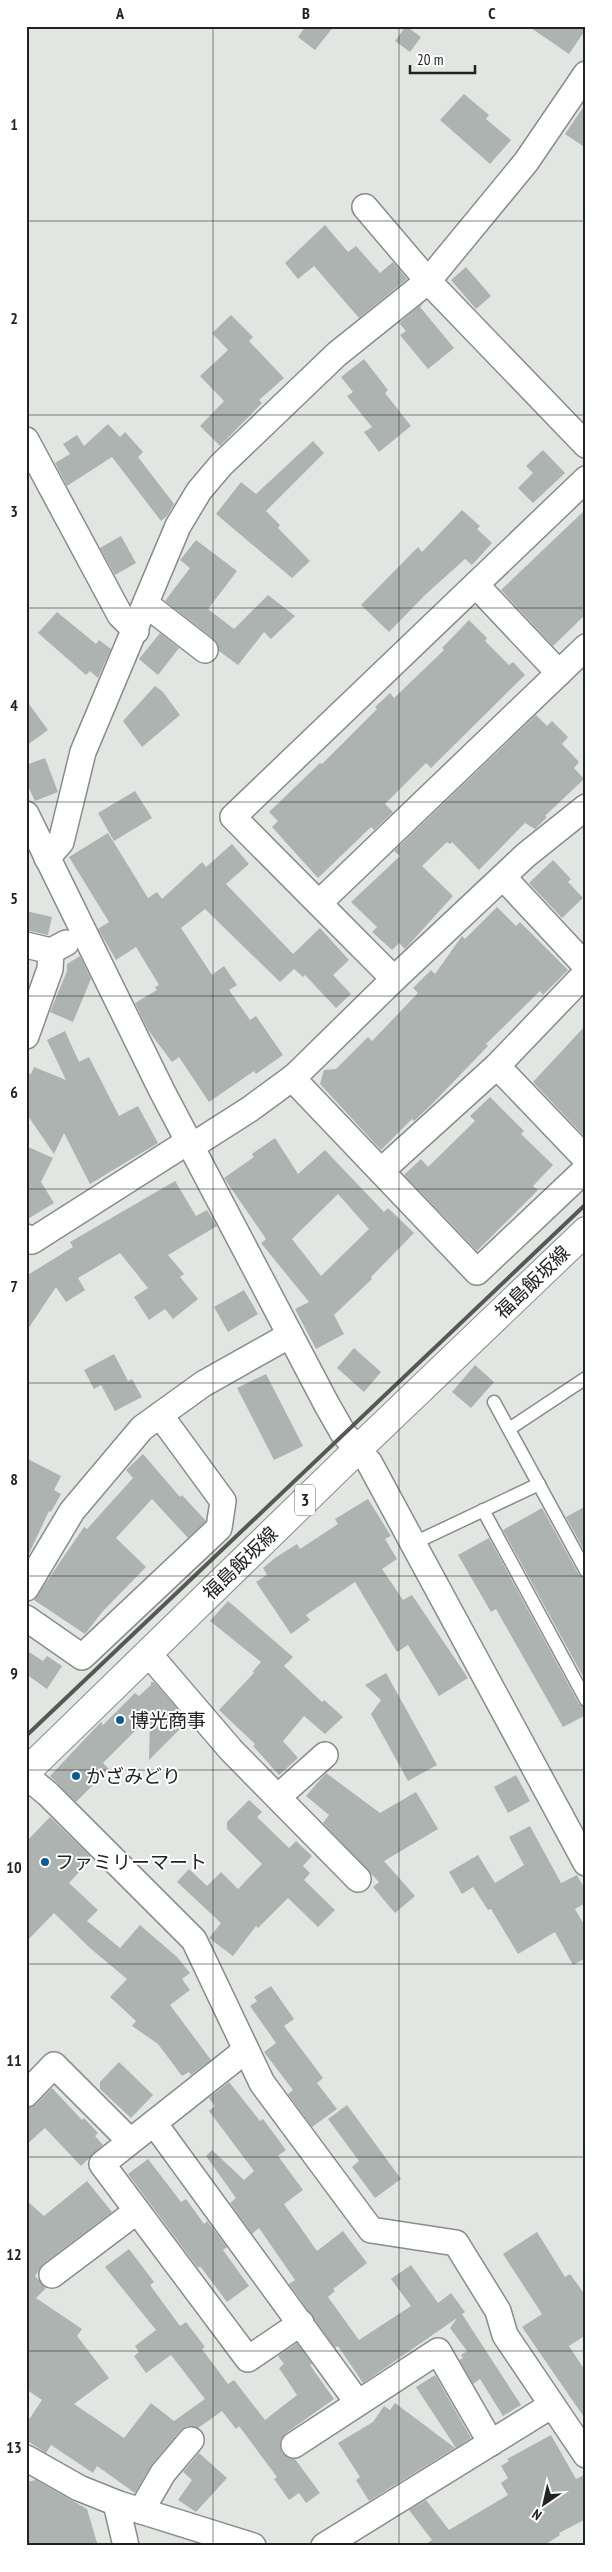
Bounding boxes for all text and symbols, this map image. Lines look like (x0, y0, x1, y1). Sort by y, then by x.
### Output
text: A (115, 3, 125, 23)
text: B (302, 3, 310, 23)
text: C (488, 3, 496, 23)
scale bar (410, 42, 474, 74)
text: 20 m (417, 50, 443, 69)
text: 1 (10, 114, 18, 134)
text: 2 (10, 308, 18, 328)
text: 3 (10, 501, 18, 521)
text: 4 (10, 695, 18, 715)
text: 5 (10, 888, 18, 908)
text: 6 (10, 1082, 18, 1102)
street label: 福島飯坂線 (489, 1240, 575, 1324)
text: 7 (10, 1276, 18, 1296)
text: 8 (10, 1469, 18, 1489)
road number: 3 (295, 1484, 315, 1516)
street label: 福島飯坂線 (197, 1521, 283, 1605)
text: 9 (10, 1663, 18, 1683)
place label: 博光商事 (130, 1708, 206, 1732)
marker: 博光商事 (114, 1714, 126, 1726)
place label: かざみどり (86, 1764, 181, 1788)
marker: かざみどり (70, 1770, 82, 1782)
place label: ファミリーマート (55, 1850, 207, 1874)
marker: ファミリーマート (39, 1856, 51, 1868)
text: 10 (6, 1857, 22, 1877)
text: 11 (6, 2050, 22, 2070)
text: 12 (6, 2244, 22, 2264)
text: 13 (6, 2437, 22, 2457)
north arrow (520, 2480, 570, 2530)
text: N (529, 2505, 545, 2524)

